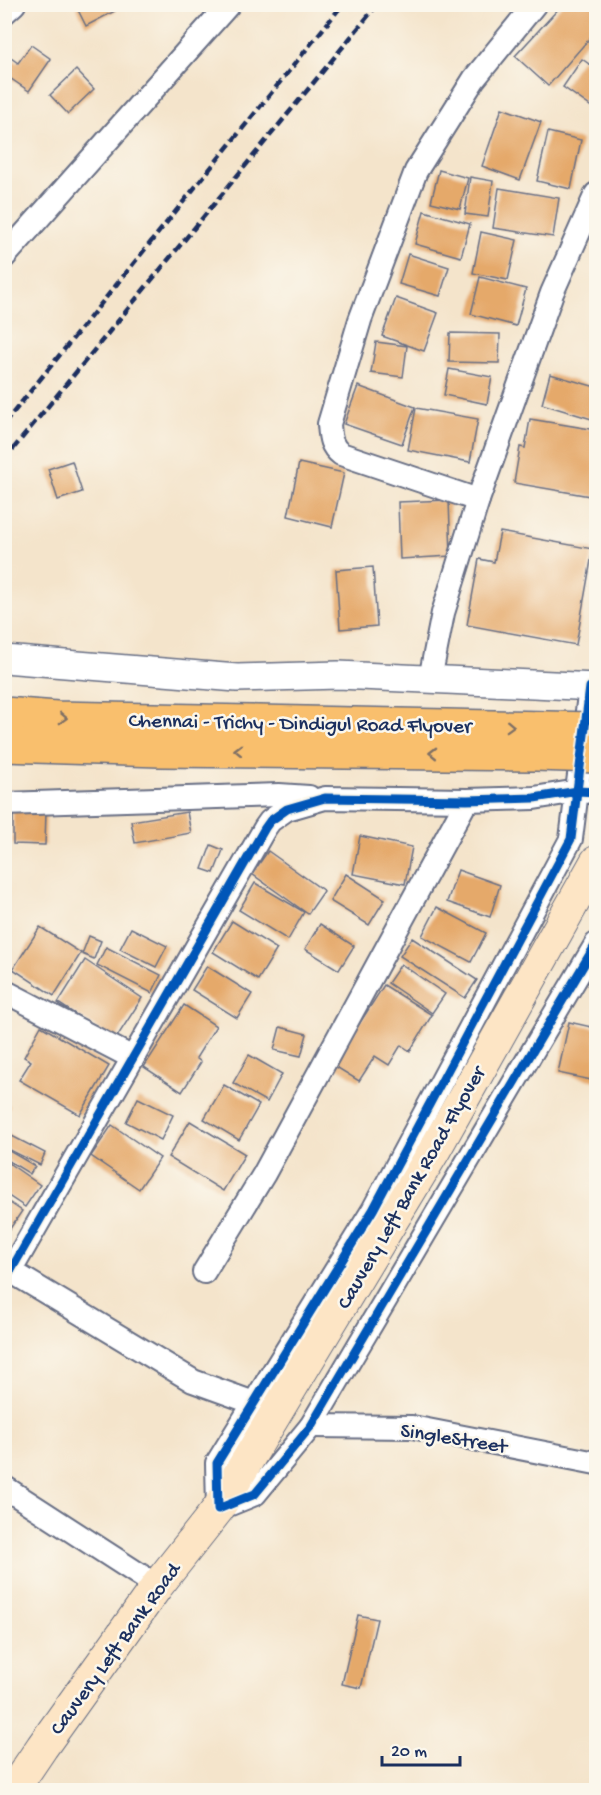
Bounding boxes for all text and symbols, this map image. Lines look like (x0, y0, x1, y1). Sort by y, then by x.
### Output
street label: Chennai - Trichy - Dindigul Road Flyover (128, 710, 473, 741)
one-way arrow (58, 712, 67, 724)
one-way arrow (505, 720, 514, 733)
one-way arrow (234, 744, 243, 757)
one-way arrow (429, 746, 438, 759)
street label: Cauvery Left Bank Road Flyover (333, 1062, 494, 1314)
street label: SingleStreet (398, 1420, 511, 1462)
street label: Cauvery Left Bank Road (46, 1558, 189, 1741)
scale bar (382, 1729, 460, 1767)
text: 20 m (391, 1742, 427, 1763)

